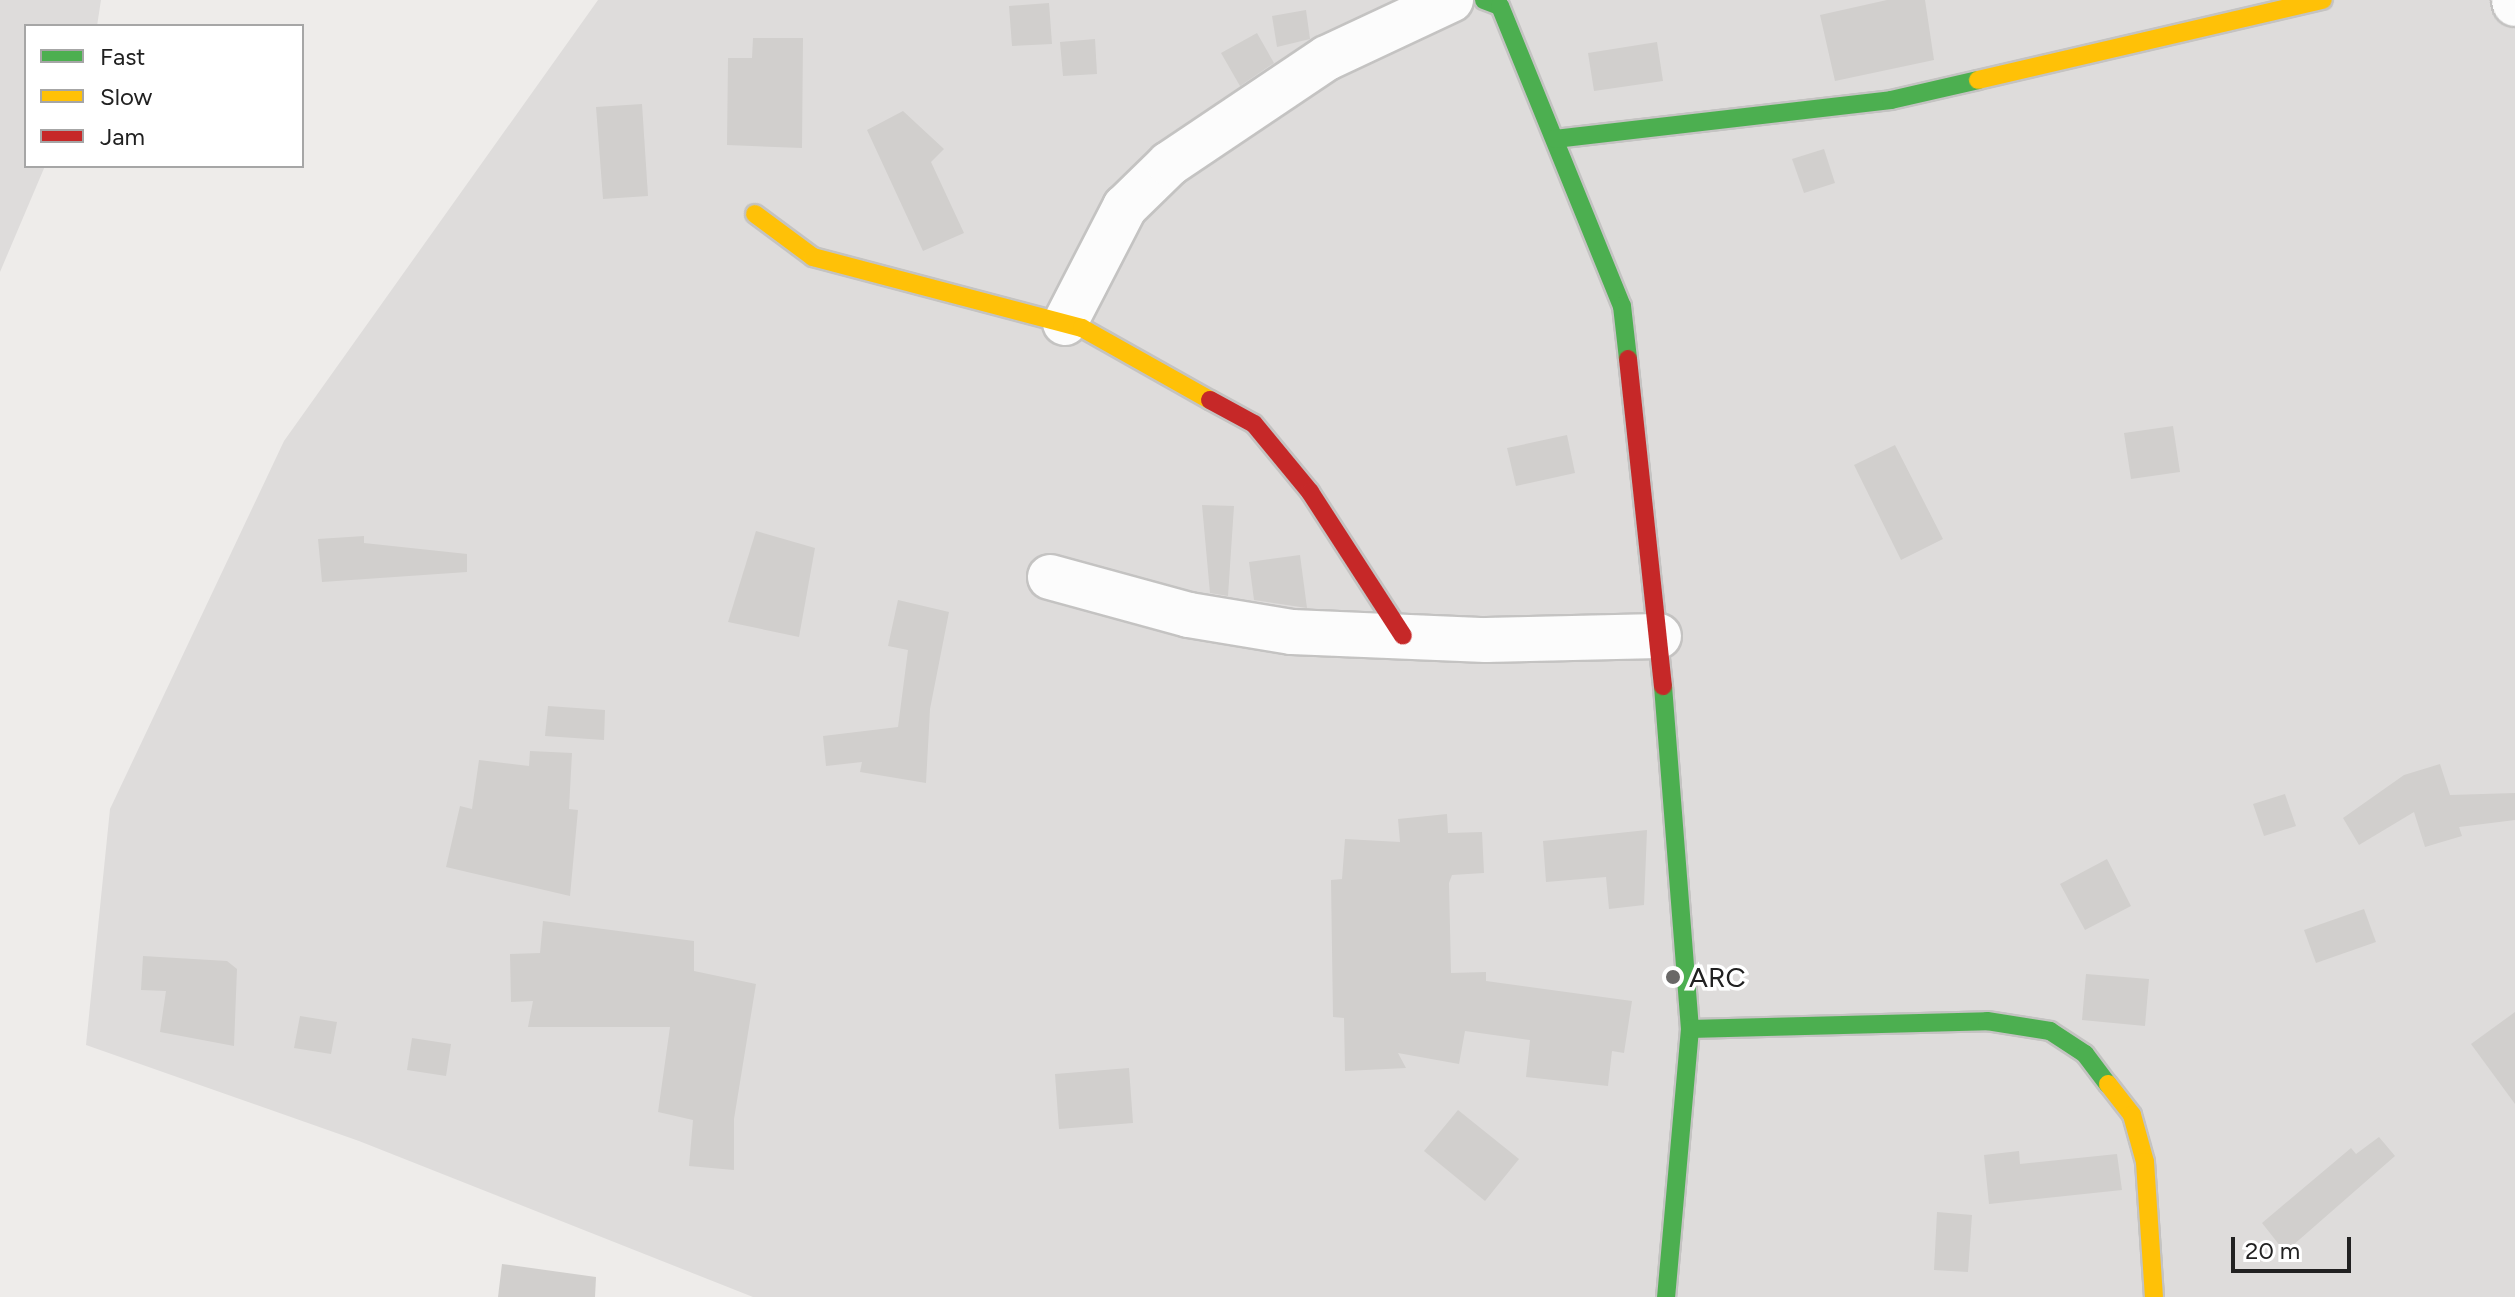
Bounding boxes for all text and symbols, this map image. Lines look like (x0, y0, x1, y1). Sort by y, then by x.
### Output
legend (24, 24, 304, 168)
text: Fast (100, 42, 145, 71)
text: Slow (100, 82, 152, 111)
text: Jam (100, 122, 145, 151)
place label: ARC (1689, 960, 1746, 994)
marker: ARC (1664, 968, 1682, 986)
scale bar (2235, 1221, 2355, 1271)
text: 20 m (2245, 1236, 2300, 1265)

